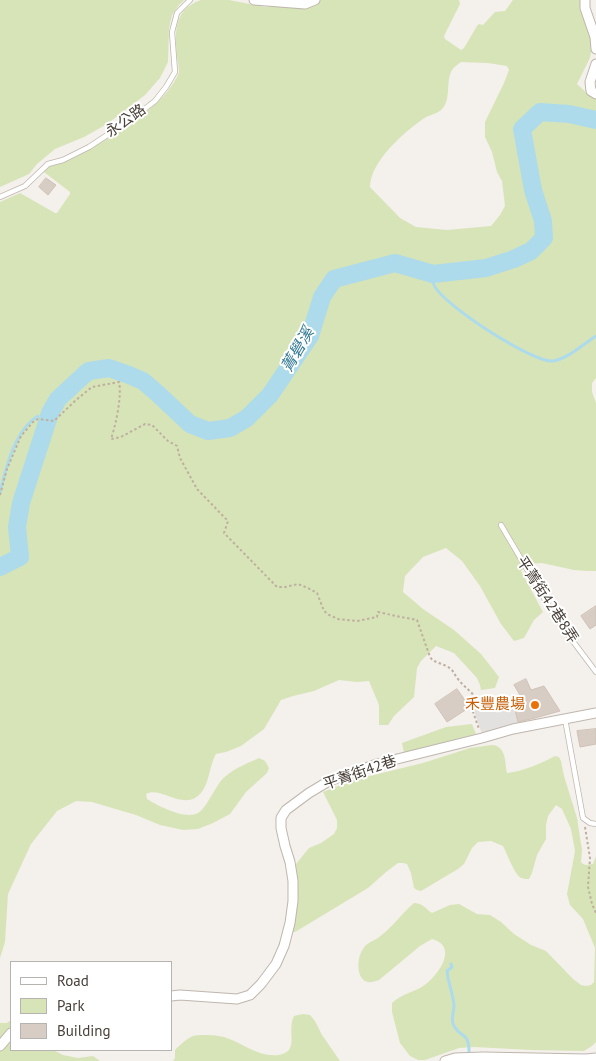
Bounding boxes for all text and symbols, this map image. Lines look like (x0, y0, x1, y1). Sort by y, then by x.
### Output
street label: 永公路 (102, 101, 150, 141)
water label: 菁礐溪 (278, 324, 318, 376)
street label: 平菁街42巷8弄 (512, 553, 582, 647)
place label: 禾豐農場 (465, 696, 525, 714)
marker: 禾豐農場 (529, 699, 541, 711)
street label: 平菁街42巷 (321, 752, 399, 794)
legend (10, 961, 172, 1051)
text: Road (57, 971, 89, 990)
text: Park (57, 996, 85, 1015)
text: Building (57, 1021, 111, 1040)

